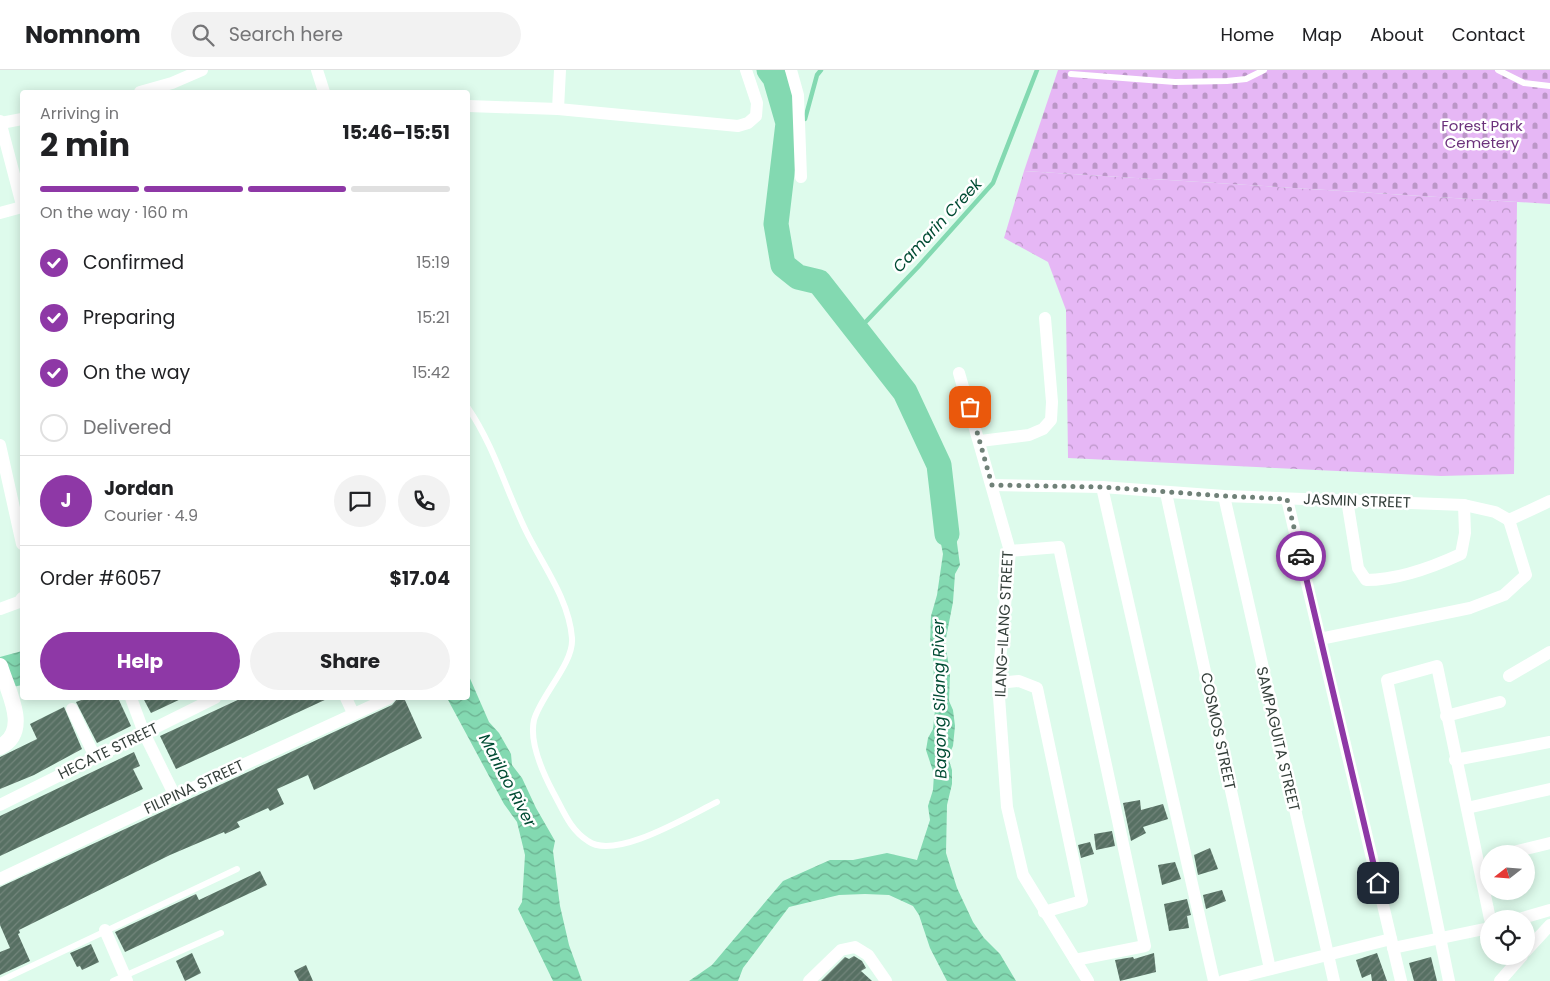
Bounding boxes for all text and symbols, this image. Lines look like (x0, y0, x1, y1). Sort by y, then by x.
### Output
search box (171, 12, 521, 57)
text: Nomnom (25, 18, 141, 51)
icon: search (189, 21, 217, 49)
text: Search here (229, 21, 343, 48)
text: Home (1220, 22, 1274, 47)
text: Map (1302, 22, 1342, 47)
text: About (1370, 22, 1424, 47)
text: Contact (1452, 22, 1525, 47)
text: Arriving in (40, 102, 119, 125)
park label: Forest Park Cemetery (1441, 115, 1523, 153)
text: 15:46–15:51 (343, 119, 450, 146)
text: 2 min (40, 122, 130, 167)
water label: Camarin Creek (887, 172, 988, 278)
text: On the way · 160 m (40, 201, 188, 224)
icon: check (40, 249, 68, 277)
text: Confirmed (83, 249, 184, 276)
text: 15:19 (416, 251, 450, 274)
icon: check (40, 304, 68, 332)
text: Preparing (83, 304, 175, 331)
text: 15:21 (417, 306, 450, 329)
icon: check (40, 359, 68, 387)
text: On the way (83, 359, 190, 386)
text: 15:42 (412, 361, 450, 384)
pin (949, 386, 991, 428)
icon: bag (956, 393, 984, 421)
text: Delivered (83, 414, 172, 441)
text: Jordan (104, 475, 174, 502)
button: chat (334, 475, 386, 527)
button: phone (398, 475, 450, 527)
text: J (61, 487, 71, 514)
street label: JASMIN STREET (1303, 488, 1411, 513)
text: Courier · 4.9 (104, 504, 198, 527)
courier (1276, 531, 1326, 581)
icon: car (1287, 542, 1315, 570)
street label: ILANG-ILANG STREET (989, 550, 1018, 698)
text: Order #6057 (40, 565, 161, 592)
text: $17.04 (390, 565, 450, 592)
water label: Bagong Silang River (927, 618, 952, 779)
button: Help (40, 632, 240, 690)
button: Share (250, 632, 450, 690)
street label: SAMPAGUITA STREET (1252, 664, 1305, 813)
street label: COSMOS STREET (1196, 670, 1241, 791)
street label: HECATE STREET (54, 717, 161, 784)
water label: Marilao River (473, 729, 542, 832)
street label: FILIPINA STREET (140, 754, 247, 819)
north arrow (1480, 845, 1535, 900)
map controls (1480, 845, 1535, 965)
pin (1357, 862, 1399, 904)
icon: home (1364, 869, 1392, 897)
button: locate (1480, 910, 1535, 965)

